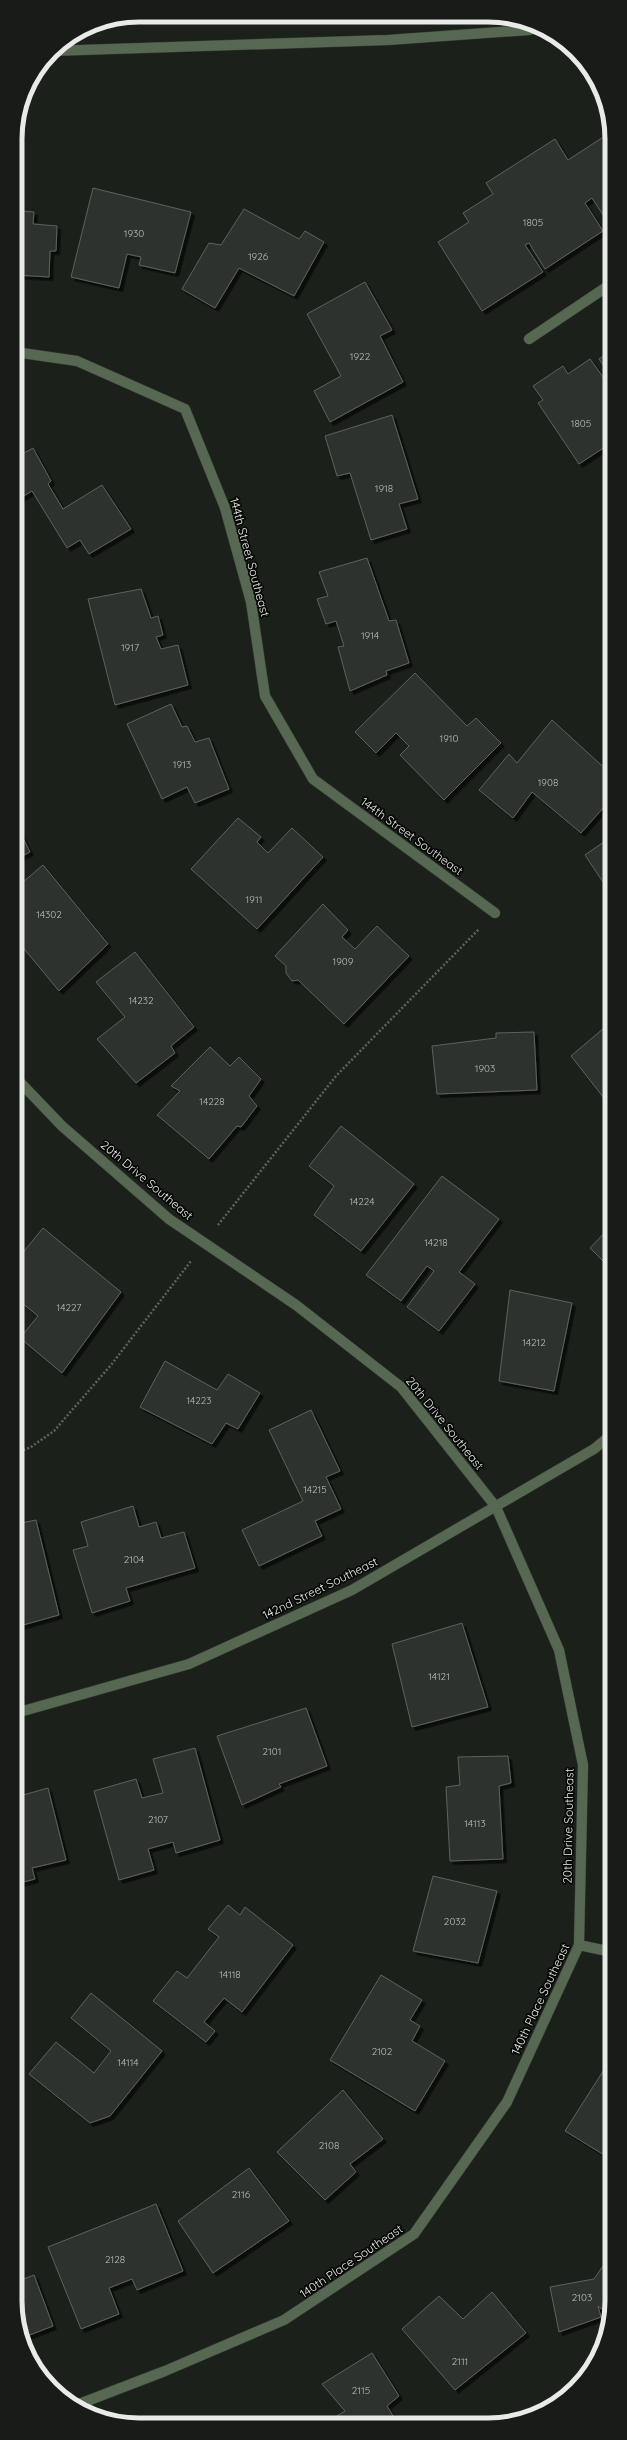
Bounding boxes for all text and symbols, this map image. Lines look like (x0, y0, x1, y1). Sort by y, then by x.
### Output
house number: 1805 (523, 216, 543, 229)
house number: 1930 (124, 227, 144, 240)
house number: 1926 (248, 250, 269, 263)
house number: 1922 (350, 350, 371, 363)
house number: 1805 (571, 417, 591, 430)
house number: 1918 (375, 482, 393, 495)
street label: 144th Street Southeast (227, 496, 273, 618)
house number: 1914 (361, 629, 379, 642)
house number: 1917 (121, 641, 139, 654)
house number: 1910 (439, 732, 459, 745)
house number: 1913 (173, 758, 191, 771)
house number: 1908 (538, 776, 558, 789)
street label: 144th Street Southeast (358, 794, 466, 878)
house number: 1911 (246, 893, 262, 906)
house number: 14302 (36, 908, 62, 921)
house number: 1909 (333, 955, 354, 968)
house number: 14232 (128, 994, 154, 1007)
house number: 1903 (475, 1062, 495, 1075)
house number: 14228 (199, 1095, 225, 1108)
street label: 20th Drive Southeast (98, 1137, 196, 1223)
house number: 14224 (349, 1195, 375, 1208)
house number: 14218 (424, 1236, 448, 1249)
house number: 14227 (57, 1301, 81, 1314)
house number: 14212 (522, 1336, 546, 1349)
street label: 20th Drive Southeast (403, 1373, 487, 1473)
house number: 14223 (186, 1394, 212, 1407)
house number: 14215 (303, 1483, 327, 1496)
house number: 2104 (124, 1553, 144, 1566)
street label: 142nd Street Southeast (260, 1554, 380, 1622)
house number: 14121 (428, 1670, 450, 1683)
house number: 2101 (263, 1745, 281, 1758)
street label: 20th Drive Southeast (559, 1768, 577, 1884)
house number: 2107 (148, 1813, 168, 1826)
house number: 14113 (464, 1817, 486, 1830)
house number: 2032 (444, 1915, 467, 1928)
street label: 140th Place Southeast (508, 1941, 572, 2057)
house number: 14118 (219, 1968, 241, 1981)
house number: 2102 (372, 2045, 393, 2058)
house number: 14114 (117, 2056, 139, 2069)
house number: 2108 (319, 2139, 339, 2152)
house number: 2116 (232, 2188, 251, 2201)
street label: 140th Place Southeast (297, 2221, 405, 2301)
house number: 2128 (105, 2253, 125, 2266)
house number: 2103 (572, 2291, 592, 2304)
house number: 2111 (452, 2355, 468, 2368)
house number: 2115 (352, 2384, 370, 2397)

